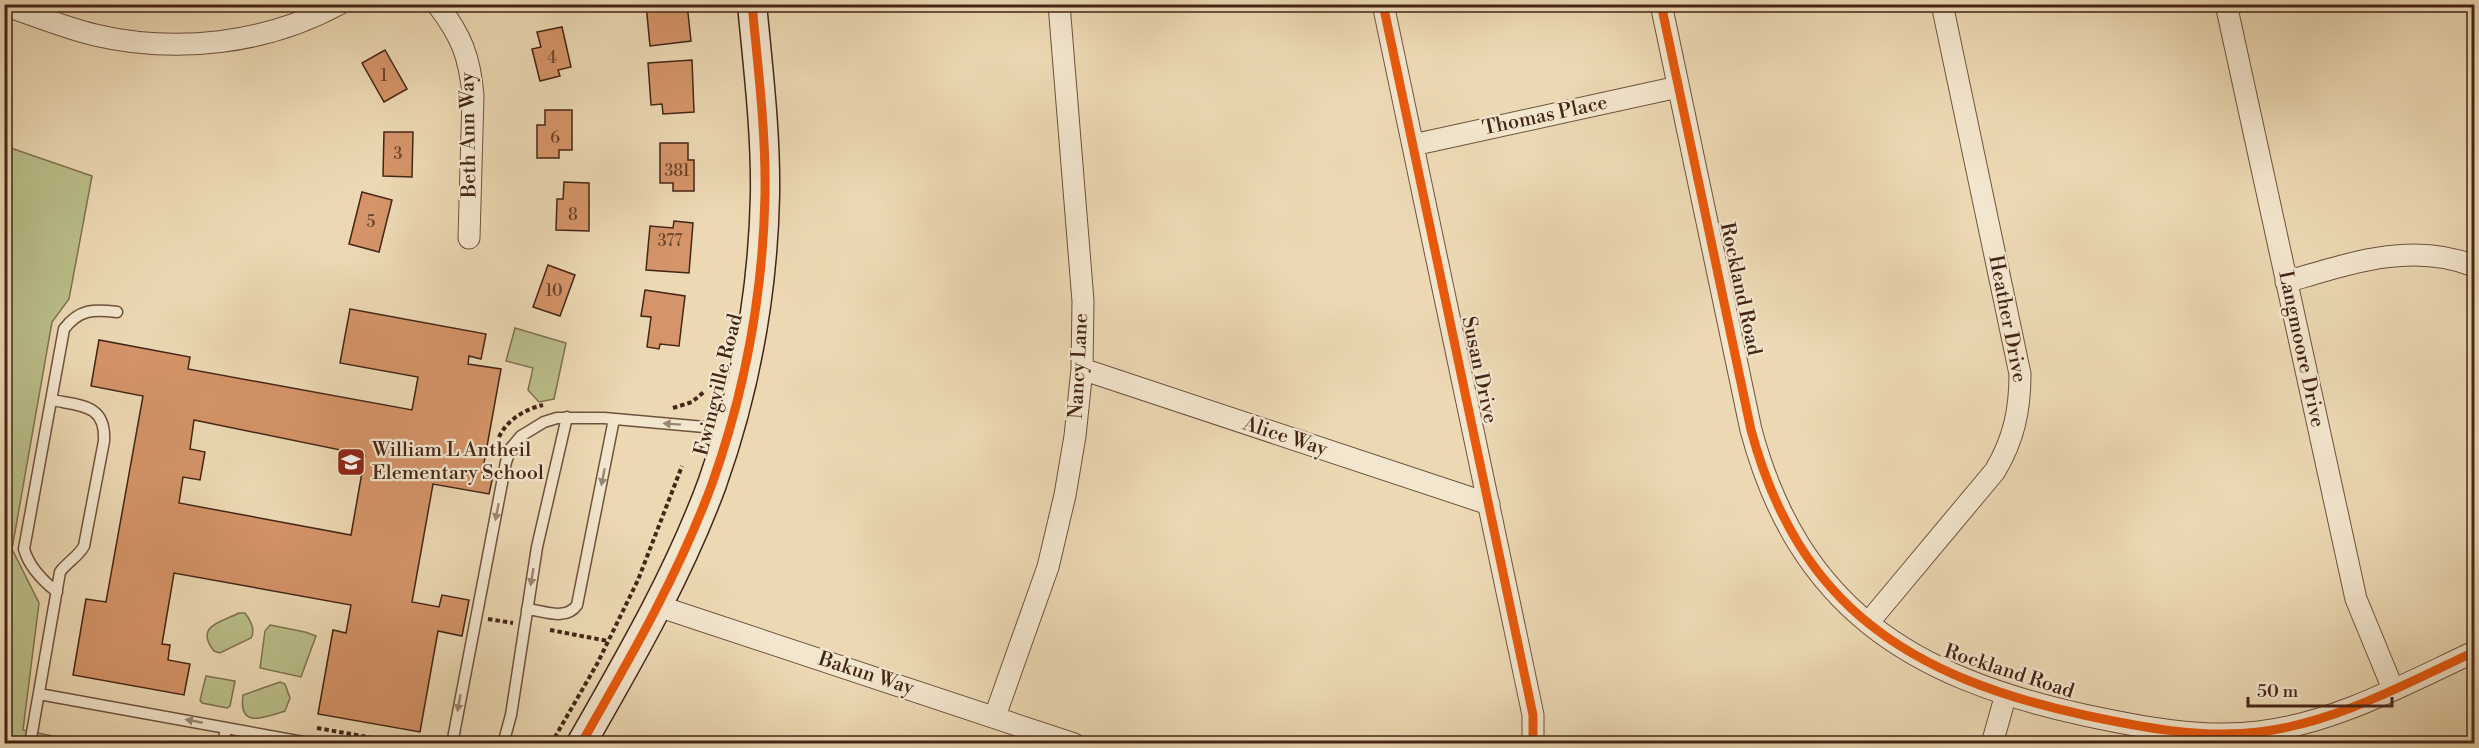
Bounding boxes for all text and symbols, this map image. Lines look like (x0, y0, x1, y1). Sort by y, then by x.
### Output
house number: 4 (547, 48, 557, 68)
house number: 1 (381, 66, 388, 86)
street label: Beth Ann Way (455, 72, 483, 199)
street label: Thomas Place (1480, 91, 1610, 141)
house number: 6 (550, 128, 560, 148)
house number: 3 (394, 144, 403, 164)
house number: 381 (664, 161, 690, 181)
house number: 8 (568, 205, 578, 225)
house number: 5 (367, 212, 376, 232)
street label: Rockland Road (1714, 220, 1766, 358)
house number: 377 (658, 231, 682, 251)
street label: Heather Drive (1982, 253, 2032, 385)
street label: Langmoore Drive (2272, 269, 2330, 429)
house number: 10 (546, 281, 563, 301)
street label: Ewingville Road (689, 311, 749, 459)
street label: Nancy Lane (1064, 312, 1094, 420)
street label: Susan Drive (1455, 314, 1503, 426)
street label: Alice Way (1239, 411, 1331, 462)
one-way arrow (662, 419, 681, 429)
place label: William L Antheil Elementary School (371, 438, 544, 486)
school or university icon: William L Antheil Elementary School (335, 446, 367, 478)
one-way arrow (598, 467, 607, 486)
one-way arrow (492, 503, 501, 522)
one-way arrow (528, 568, 537, 587)
street label: Rockland Road (1941, 639, 2078, 705)
street label: Bakun Way (814, 646, 917, 701)
scale bar (2248, 670, 2392, 708)
text: 50 m (2257, 680, 2299, 703)
one-way arrow (454, 694, 463, 713)
one-way arrow (185, 716, 204, 725)

